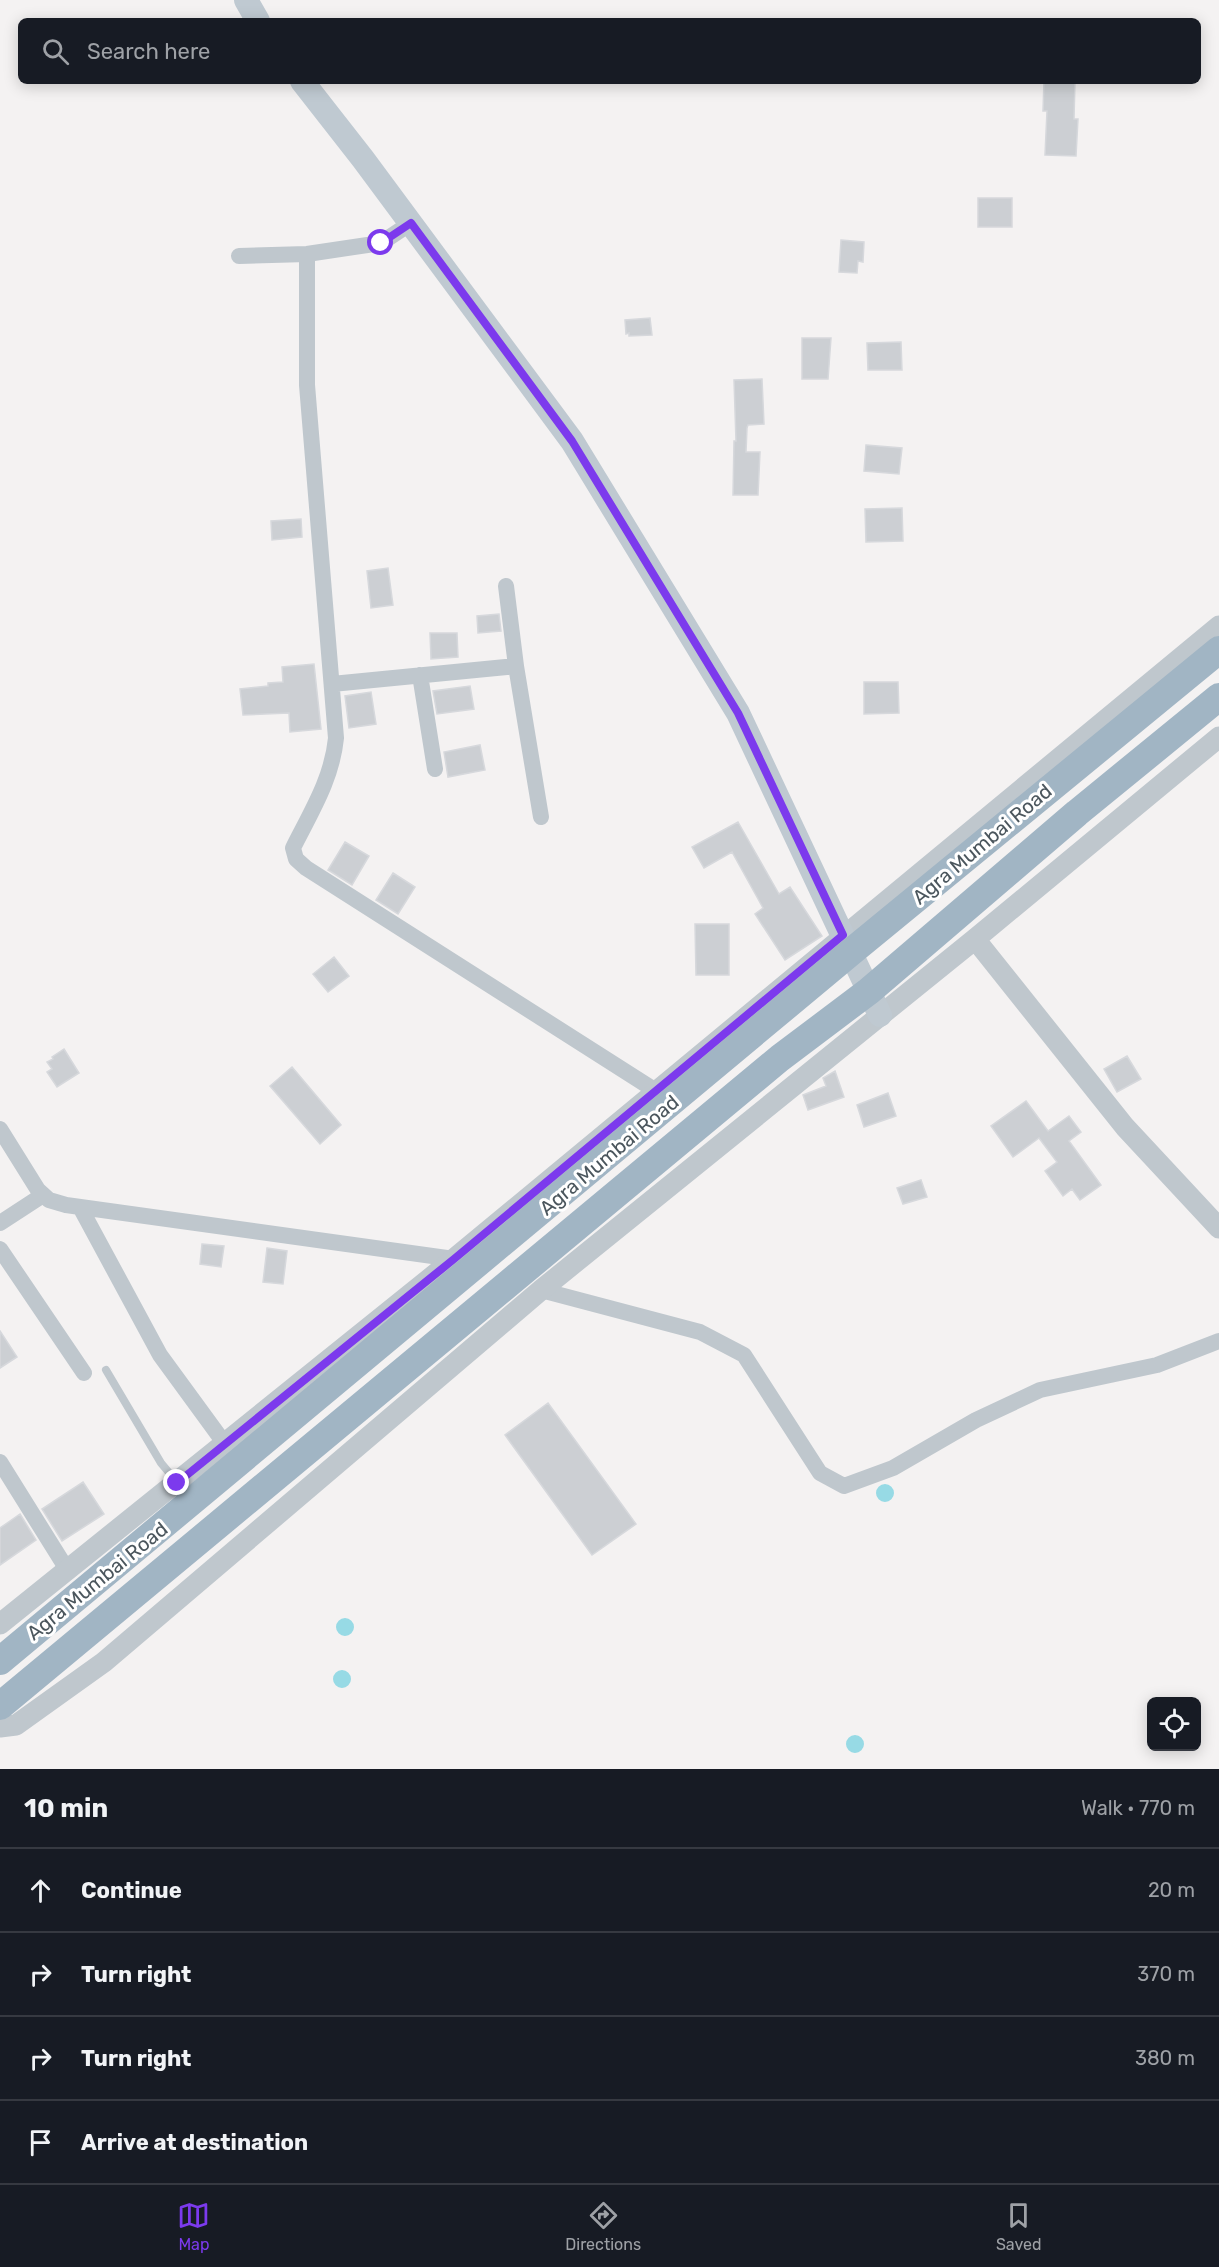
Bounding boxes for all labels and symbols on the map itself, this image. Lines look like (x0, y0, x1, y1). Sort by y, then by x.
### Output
route start (367, 229, 393, 255)
street label: Agra Mumbai Road (907, 779, 1057, 909)
street label: Agra Mumbai Road (534, 1090, 684, 1220)
route end (163, 1469, 189, 1495)
street label: Agra Mumbai Road (22, 1517, 172, 1645)

